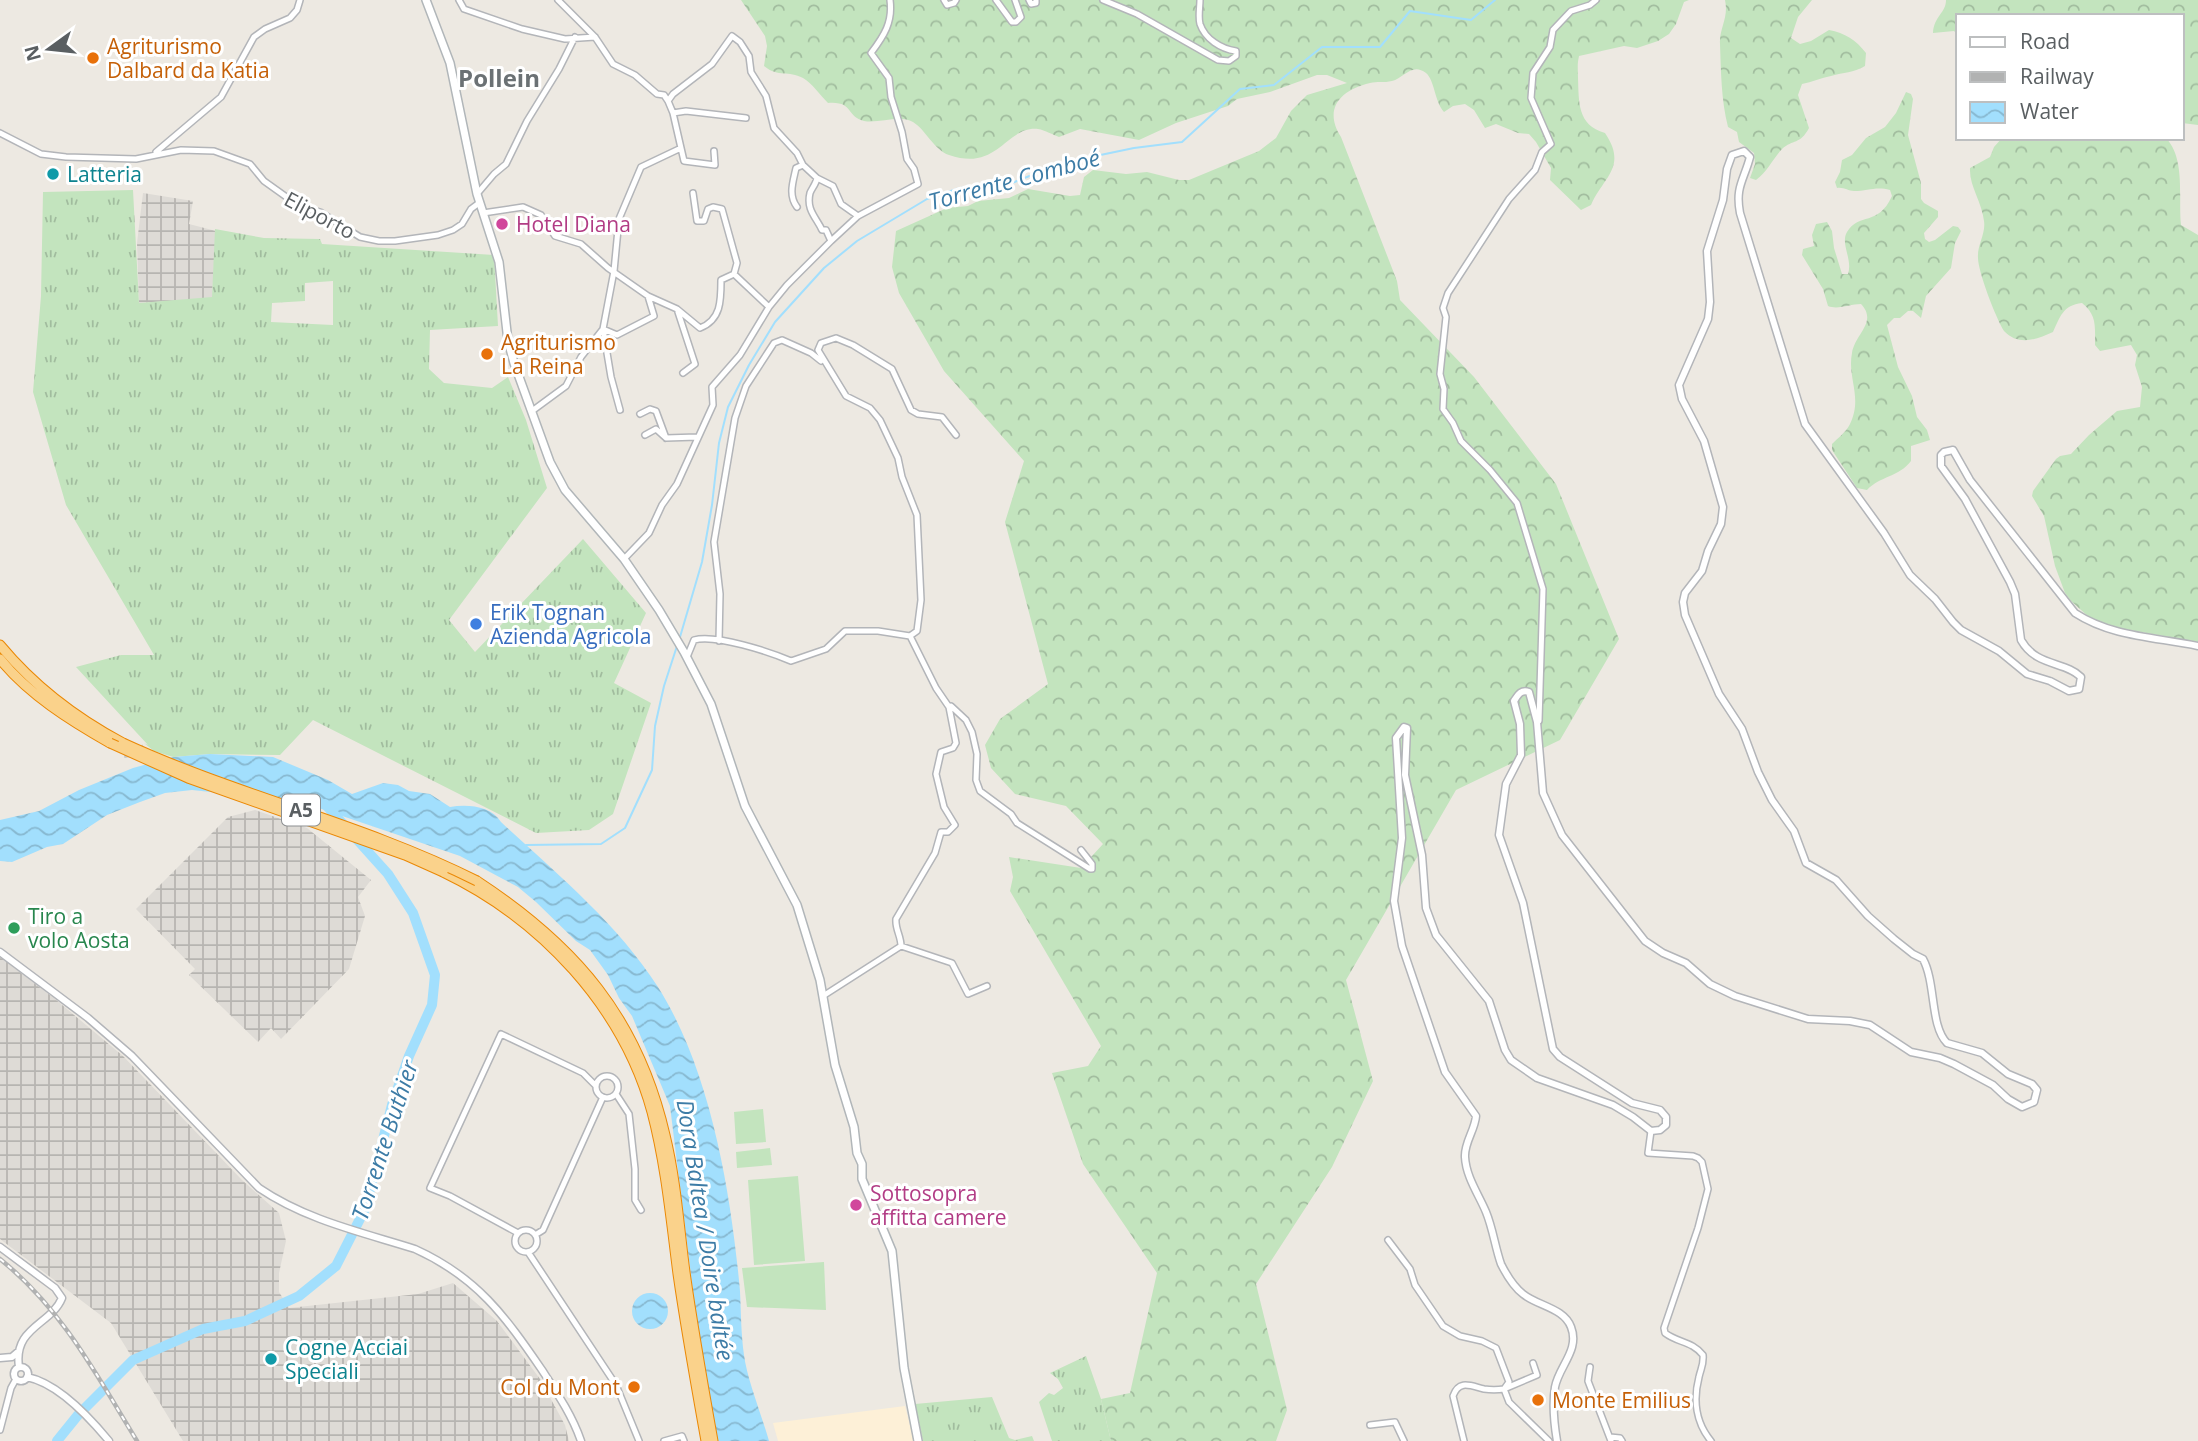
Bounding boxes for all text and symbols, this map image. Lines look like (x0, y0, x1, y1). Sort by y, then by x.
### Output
north arrow (14, 14, 84, 84)
legend (1956, 14, 2184, 140)
text: Road (2020, 27, 2070, 55)
place label: Agriturismo Dalbard da Katia (107, 32, 270, 84)
text: N (18, 43, 47, 64)
marker: Agriturismo Dalbard da Katia (85, 50, 101, 66)
district label: Pollein (458, 61, 540, 94)
text: Railway (2020, 62, 2094, 90)
text: Water (2020, 97, 2079, 125)
water label: Torrente Comboé (925, 141, 1104, 217)
place label: Latteria (67, 160, 142, 188)
marker: Latteria (45, 166, 61, 182)
street label: Eliporto (280, 185, 360, 245)
place label: Hotel Diana (516, 210, 631, 238)
marker: Hotel Diana (494, 216, 510, 232)
place label: Agriturismo La Reina (501, 328, 616, 380)
marker: Agriturismo La Reina (479, 346, 495, 362)
place label: Erik Tognan Azienda Agricola (490, 598, 651, 650)
marker: Erik Tognan Azienda Agricola (468, 616, 484, 632)
road number: A5 (282, 794, 320, 825)
place label: Tiro a volo Aosta (28, 902, 130, 954)
marker: Tiro a volo Aosta (6, 920, 22, 936)
water label: Torrente Buthier (343, 1055, 425, 1224)
water label: Dora Baltea / Doire baltée (670, 1097, 742, 1363)
place label: Sottosopra affitta camere (870, 1179, 1007, 1231)
marker: Sottosopra affitta camere (848, 1197, 864, 1213)
place label: Cogne Acciai Speciali (285, 1333, 408, 1385)
marker: Cogne Acciai Speciali (263, 1351, 279, 1367)
place label: Col du Mont (500, 1373, 620, 1401)
marker: Col du Mont (626, 1379, 642, 1395)
place label: Monte Emilius (1552, 1386, 1691, 1414)
marker: Monte Emilius (1530, 1392, 1546, 1408)

